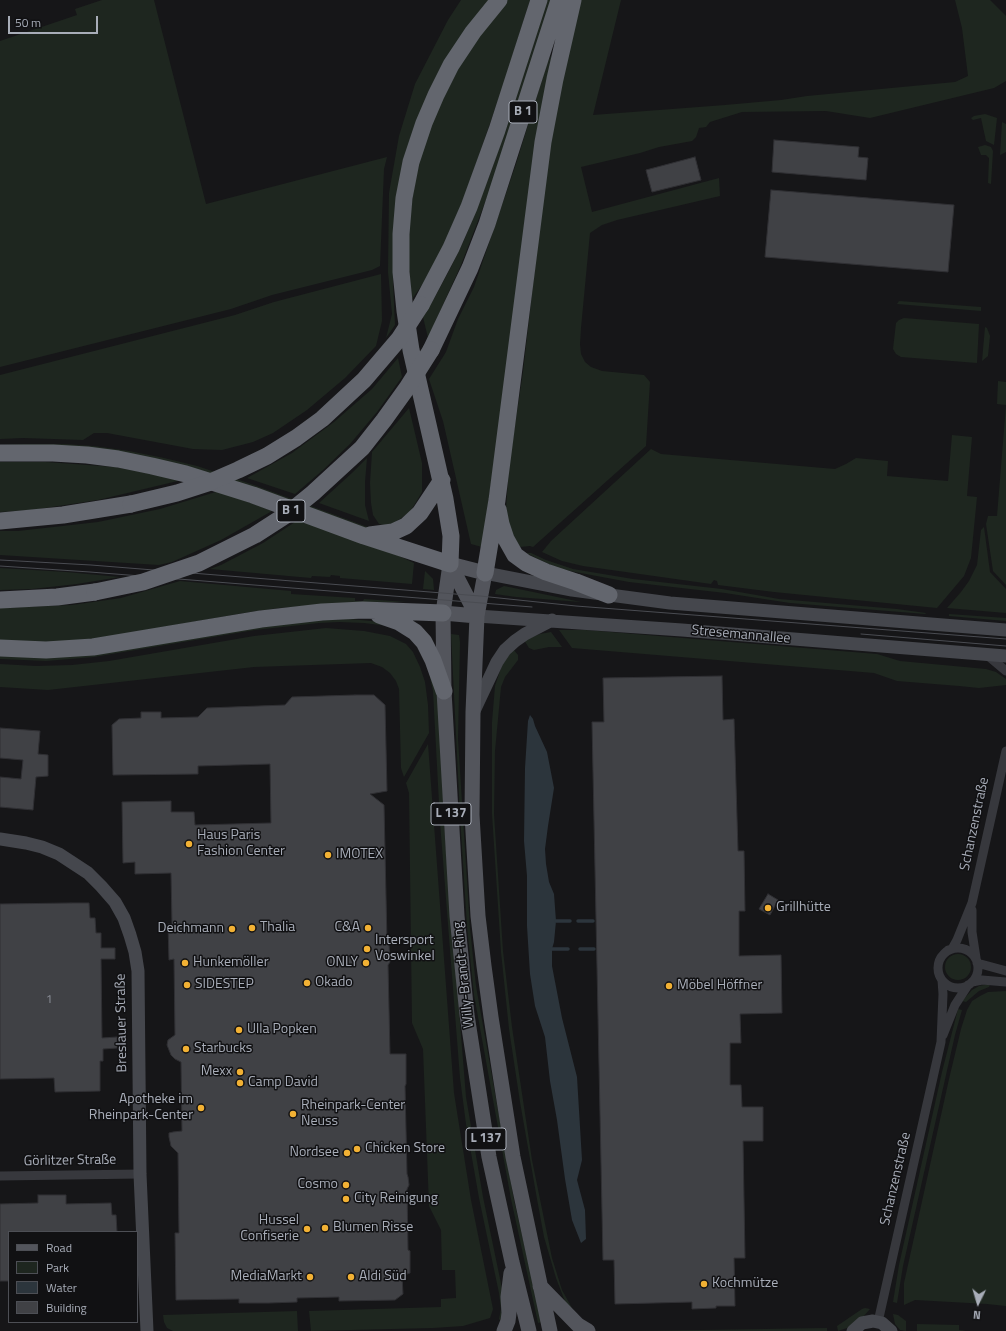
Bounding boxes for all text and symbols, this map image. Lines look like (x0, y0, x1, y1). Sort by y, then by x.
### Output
scale bar (10, 8, 100, 34)
text: 50 m (15, 13, 41, 32)
road number: B 1 (509, 101, 537, 123)
road number: B 1 (277, 500, 305, 522)
street label: Stresemannallee (691, 622, 791, 648)
street label: Schanzenstraße (957, 776, 993, 872)
road number: L 137 (431, 803, 471, 825)
place label: Haus Paris Fashion Center (197, 828, 285, 860)
marker: Haus Paris Fashion Center (184, 839, 194, 849)
place label: IMOTEX (336, 847, 383, 863)
marker: IMOTEX (323, 850, 333, 860)
place label: Grillhütte (776, 900, 831, 916)
marker: Grillhütte (763, 903, 773, 913)
place label: Thalia (260, 920, 295, 936)
place label: C&A (334, 920, 360, 936)
place label: Deichmann (157, 921, 224, 937)
street label: Willy-Brandt-Ring (450, 921, 478, 1029)
marker: Thalia (247, 923, 257, 933)
marker: C&A (363, 923, 373, 933)
marker: Deichmann (227, 924, 237, 934)
place label: Intersport Voswinkel (375, 933, 435, 966)
marker: Intersport Voswinkel (362, 944, 372, 954)
place label: Hunkemöller (193, 955, 268, 971)
place label: ONLY (326, 955, 358, 971)
marker: Hunkemöller (180, 958, 190, 968)
marker: ONLY (361, 958, 371, 968)
street label: Breslauer Straße (113, 973, 131, 1073)
place label: Okado (315, 975, 353, 991)
place label: SIDESTEP (195, 977, 254, 993)
marker: Okado (302, 978, 312, 988)
place label: Möbel Höffner (677, 978, 762, 994)
marker: SIDESTEP (182, 980, 192, 990)
marker: Möbel Höffner (664, 981, 674, 991)
house number: 1 (46, 993, 52, 1007)
place label: Ulla Popken (247, 1022, 317, 1038)
marker: Ulla Popken (234, 1025, 244, 1035)
place label: Starbucks (194, 1041, 252, 1057)
marker: Starbucks (181, 1044, 191, 1054)
place label: Mexx (201, 1064, 232, 1080)
marker: Mexx (235, 1067, 245, 1077)
place label: Camp David (248, 1075, 318, 1091)
marker: Camp David (235, 1078, 245, 1088)
place label: Apotheke im Rheinpark-Center (89, 1092, 193, 1124)
place label: Rheinpark-Center Neuss (301, 1098, 405, 1130)
marker: Apotheke im Rheinpark-Center (196, 1103, 206, 1113)
marker: Rheinpark-Center Neuss (288, 1109, 298, 1119)
road number: L 137 (466, 1128, 506, 1150)
street label: Schanzenstraße (877, 1131, 915, 1227)
place label: Chicken Store (365, 1141, 445, 1157)
marker: Chicken Store (352, 1144, 362, 1154)
place label: Nordsee (289, 1145, 339, 1161)
marker: Nordsee (342, 1148, 352, 1158)
street label: Görlitzer Straße (23, 1152, 117, 1170)
place label: Cosmo (298, 1177, 338, 1193)
marker: Cosmo (341, 1180, 351, 1190)
place label: City Reinigung (354, 1191, 438, 1207)
marker: City Reinigung (341, 1194, 351, 1204)
place label: Hussel Confiserie (240, 1213, 299, 1246)
place label: Blumen Risse (333, 1220, 413, 1236)
marker: Blumen Risse (320, 1223, 330, 1233)
marker: Hussel Confiserie (302, 1224, 312, 1234)
legend (8, 1231, 138, 1323)
text: Road (46, 1238, 72, 1257)
text: Park (46, 1258, 69, 1277)
place label: MediaMarkt (231, 1269, 302, 1285)
place label: Aldi Süd (359, 1269, 407, 1285)
marker: MediaMarkt (305, 1272, 315, 1282)
marker: Aldi Süd (346, 1272, 356, 1282)
place label: Kochmütze (712, 1276, 778, 1292)
text: Water (46, 1278, 77, 1297)
marker: Kochmütze (699, 1279, 709, 1289)
north arrow (958, 1283, 998, 1323)
text: Building (46, 1298, 87, 1317)
text: N (972, 1307, 981, 1323)

